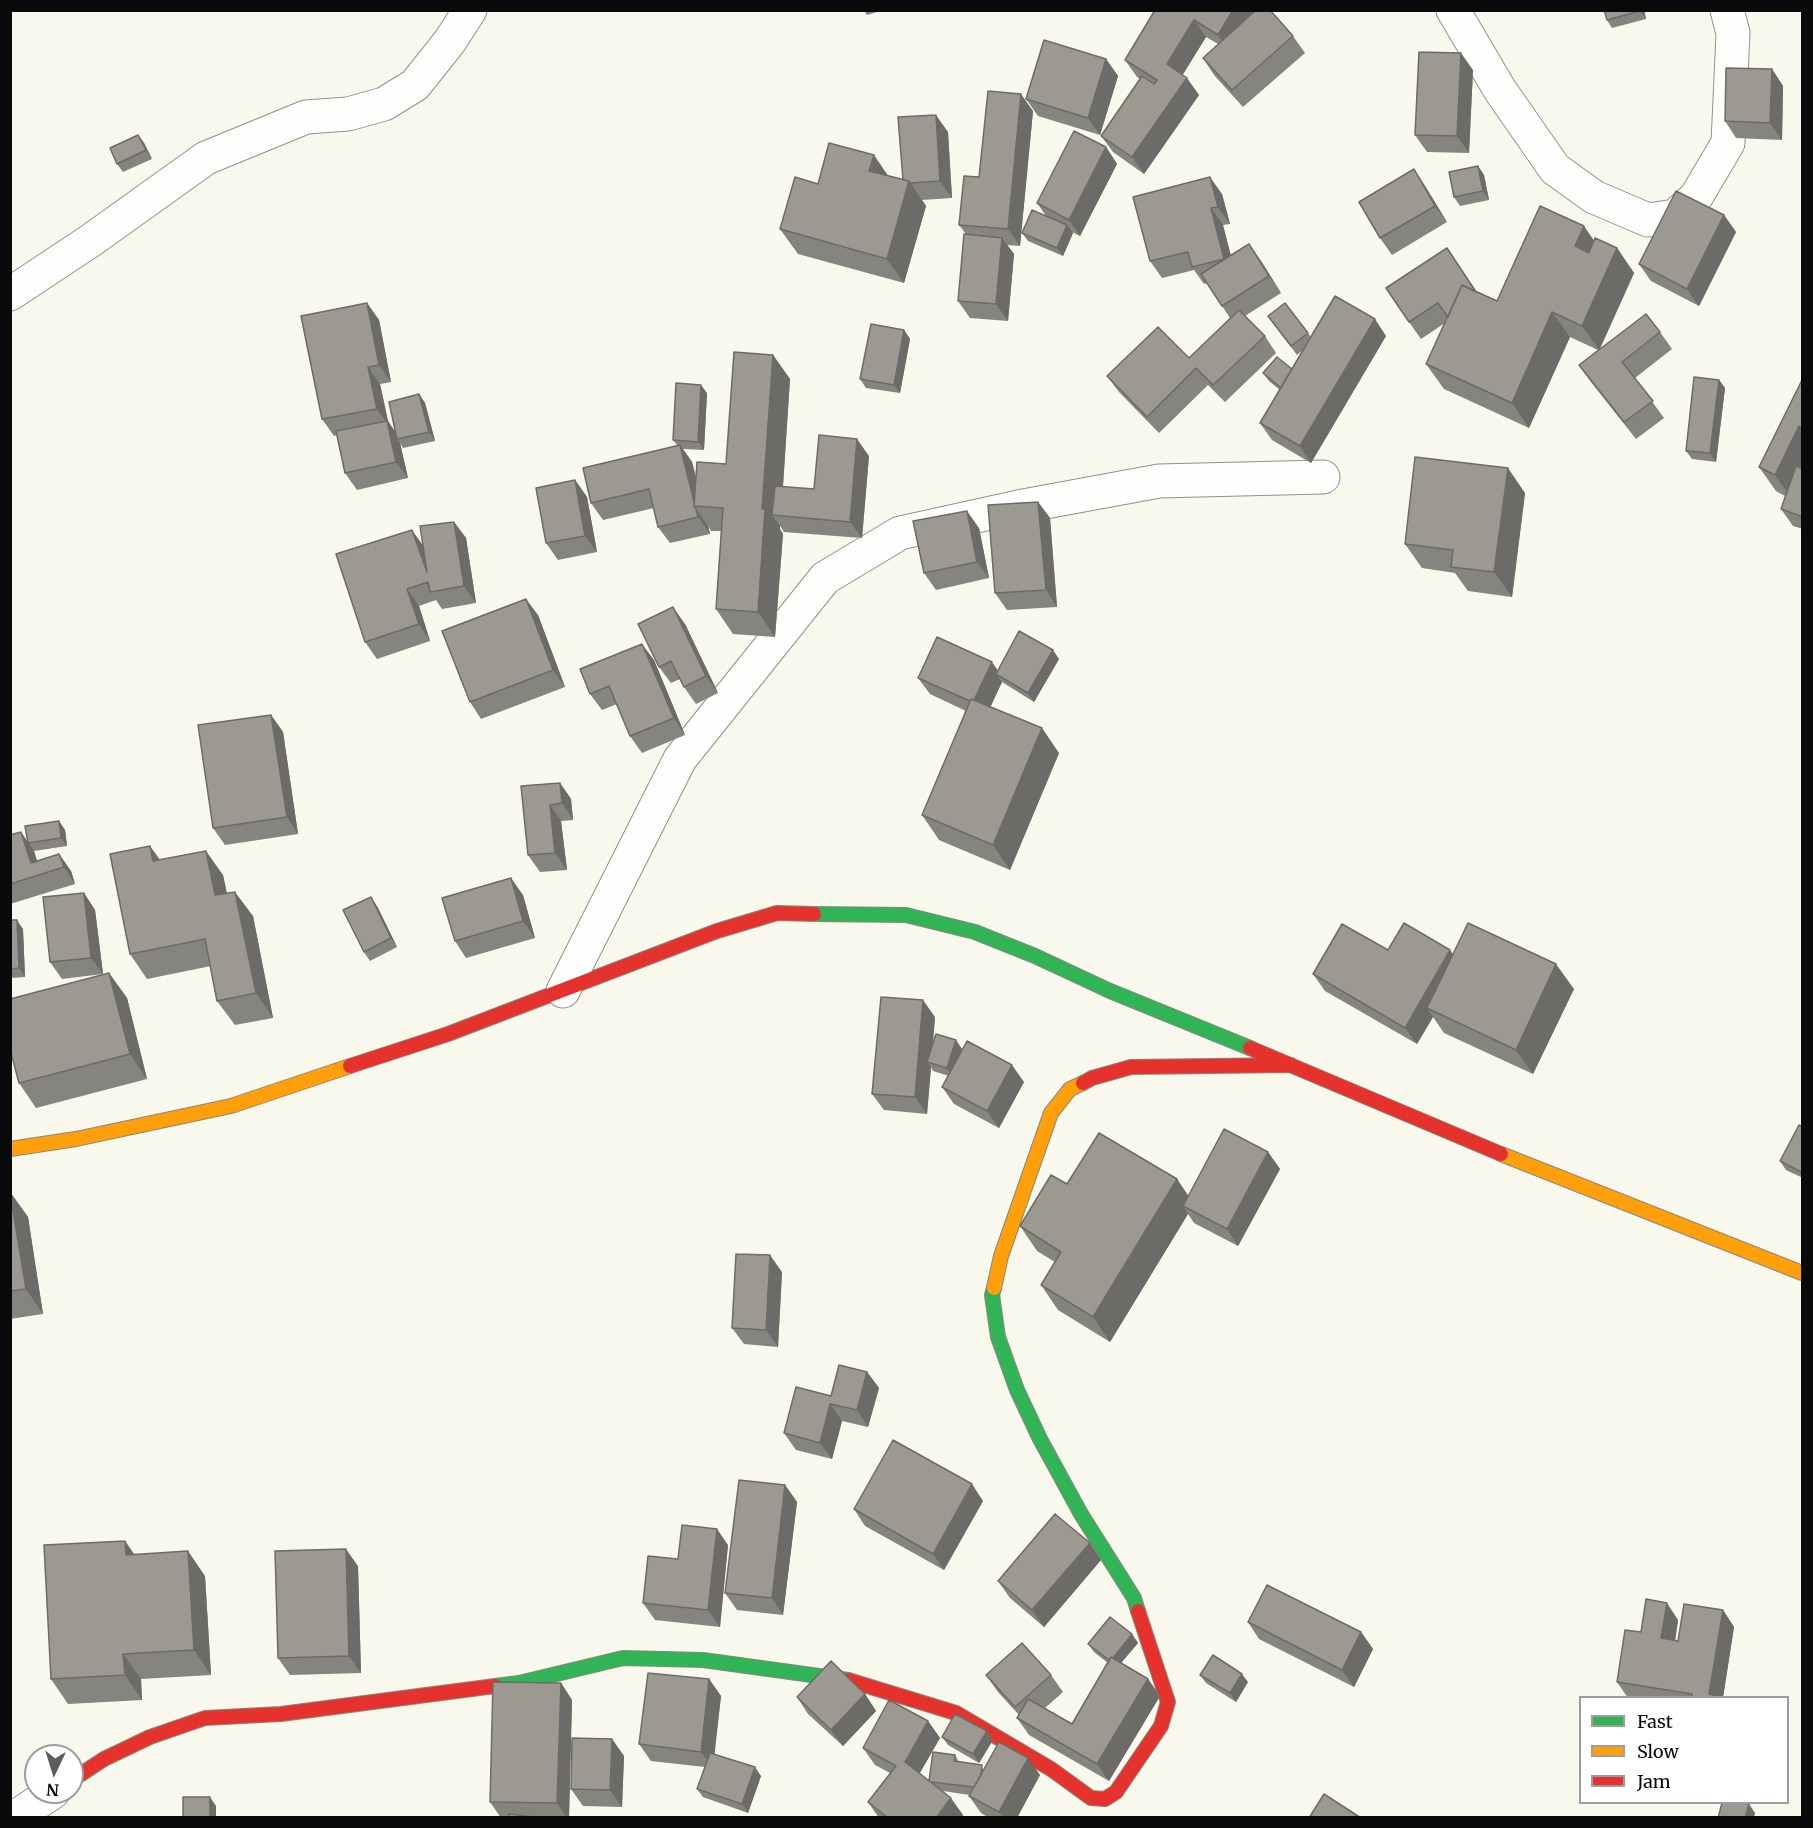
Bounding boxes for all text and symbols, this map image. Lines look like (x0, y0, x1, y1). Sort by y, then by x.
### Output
legend (1579, 1696, 1789, 1804)
text: Fast (1637, 1710, 1673, 1733)
text: Slow (1637, 1740, 1679, 1763)
north arrow (24, 1744, 84, 1804)
text: Jam (1637, 1770, 1671, 1793)
text: N (46, 1780, 60, 1800)

